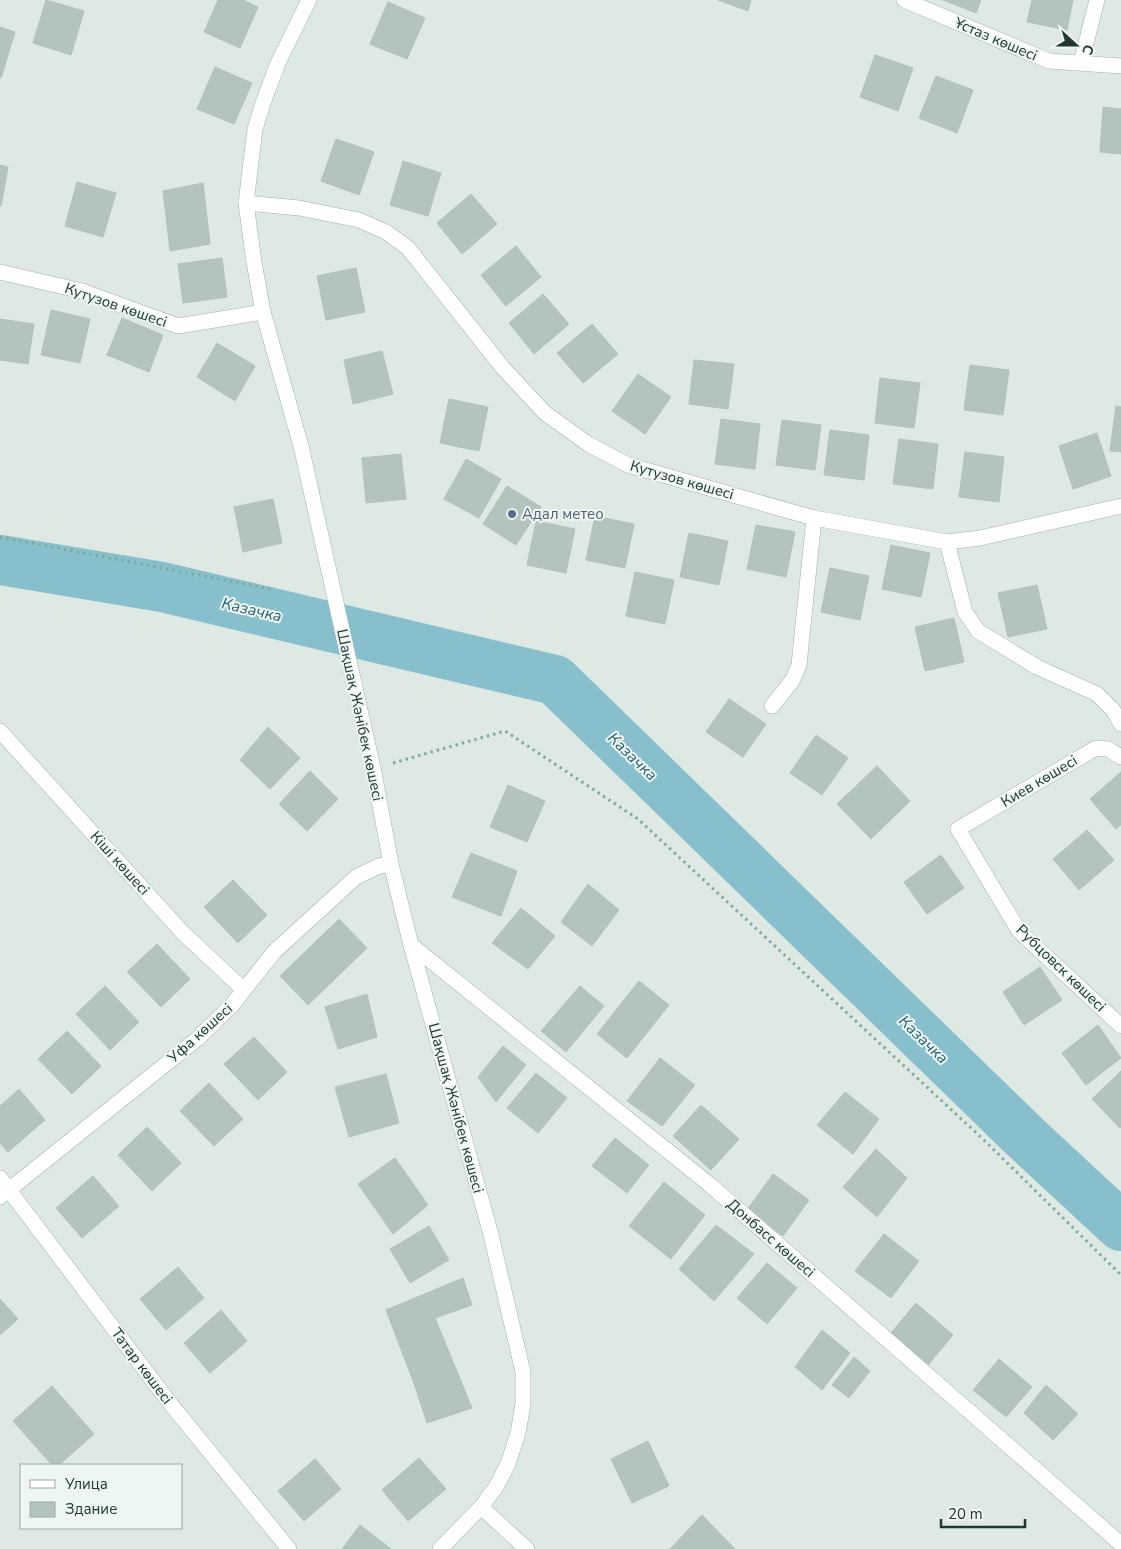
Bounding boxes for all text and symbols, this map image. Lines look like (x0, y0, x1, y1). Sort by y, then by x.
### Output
street label: Ұстаз көшесі (951, 12, 1040, 65)
north arrow (1051, 20, 1101, 70)
text: С (1077, 42, 1098, 58)
street label: Кутузов көшесі (62, 278, 170, 332)
street label: Кутузов көшесі (628, 456, 736, 504)
place label: Адал метео (522, 504, 604, 524)
marker: Адал метео (506, 508, 518, 520)
water label: Казачка (219, 592, 284, 628)
street label: Шақшақ Жәнібек көшесі (332, 627, 388, 803)
water label: Казачка (603, 728, 662, 786)
street label: Киев көшесі (997, 750, 1081, 812)
street label: Кіші көшесі (86, 827, 154, 899)
street label: Рубцовск көшесі (1012, 920, 1110, 1016)
street label: Уфа көшесі (163, 999, 237, 1068)
water label: Казачка (894, 1011, 953, 1069)
street label: Шақшақ Жәнібек көшесі (424, 1021, 488, 1195)
street label: Донбасс көшесі (723, 1194, 819, 1282)
street label: Татар көшесі (107, 1324, 177, 1408)
legend (20, 1464, 182, 1529)
text: Улица (64, 1474, 108, 1494)
scale bar (941, 1496, 1025, 1528)
text: Здание (65, 1499, 117, 1519)
text: 20 m (948, 1504, 983, 1524)

